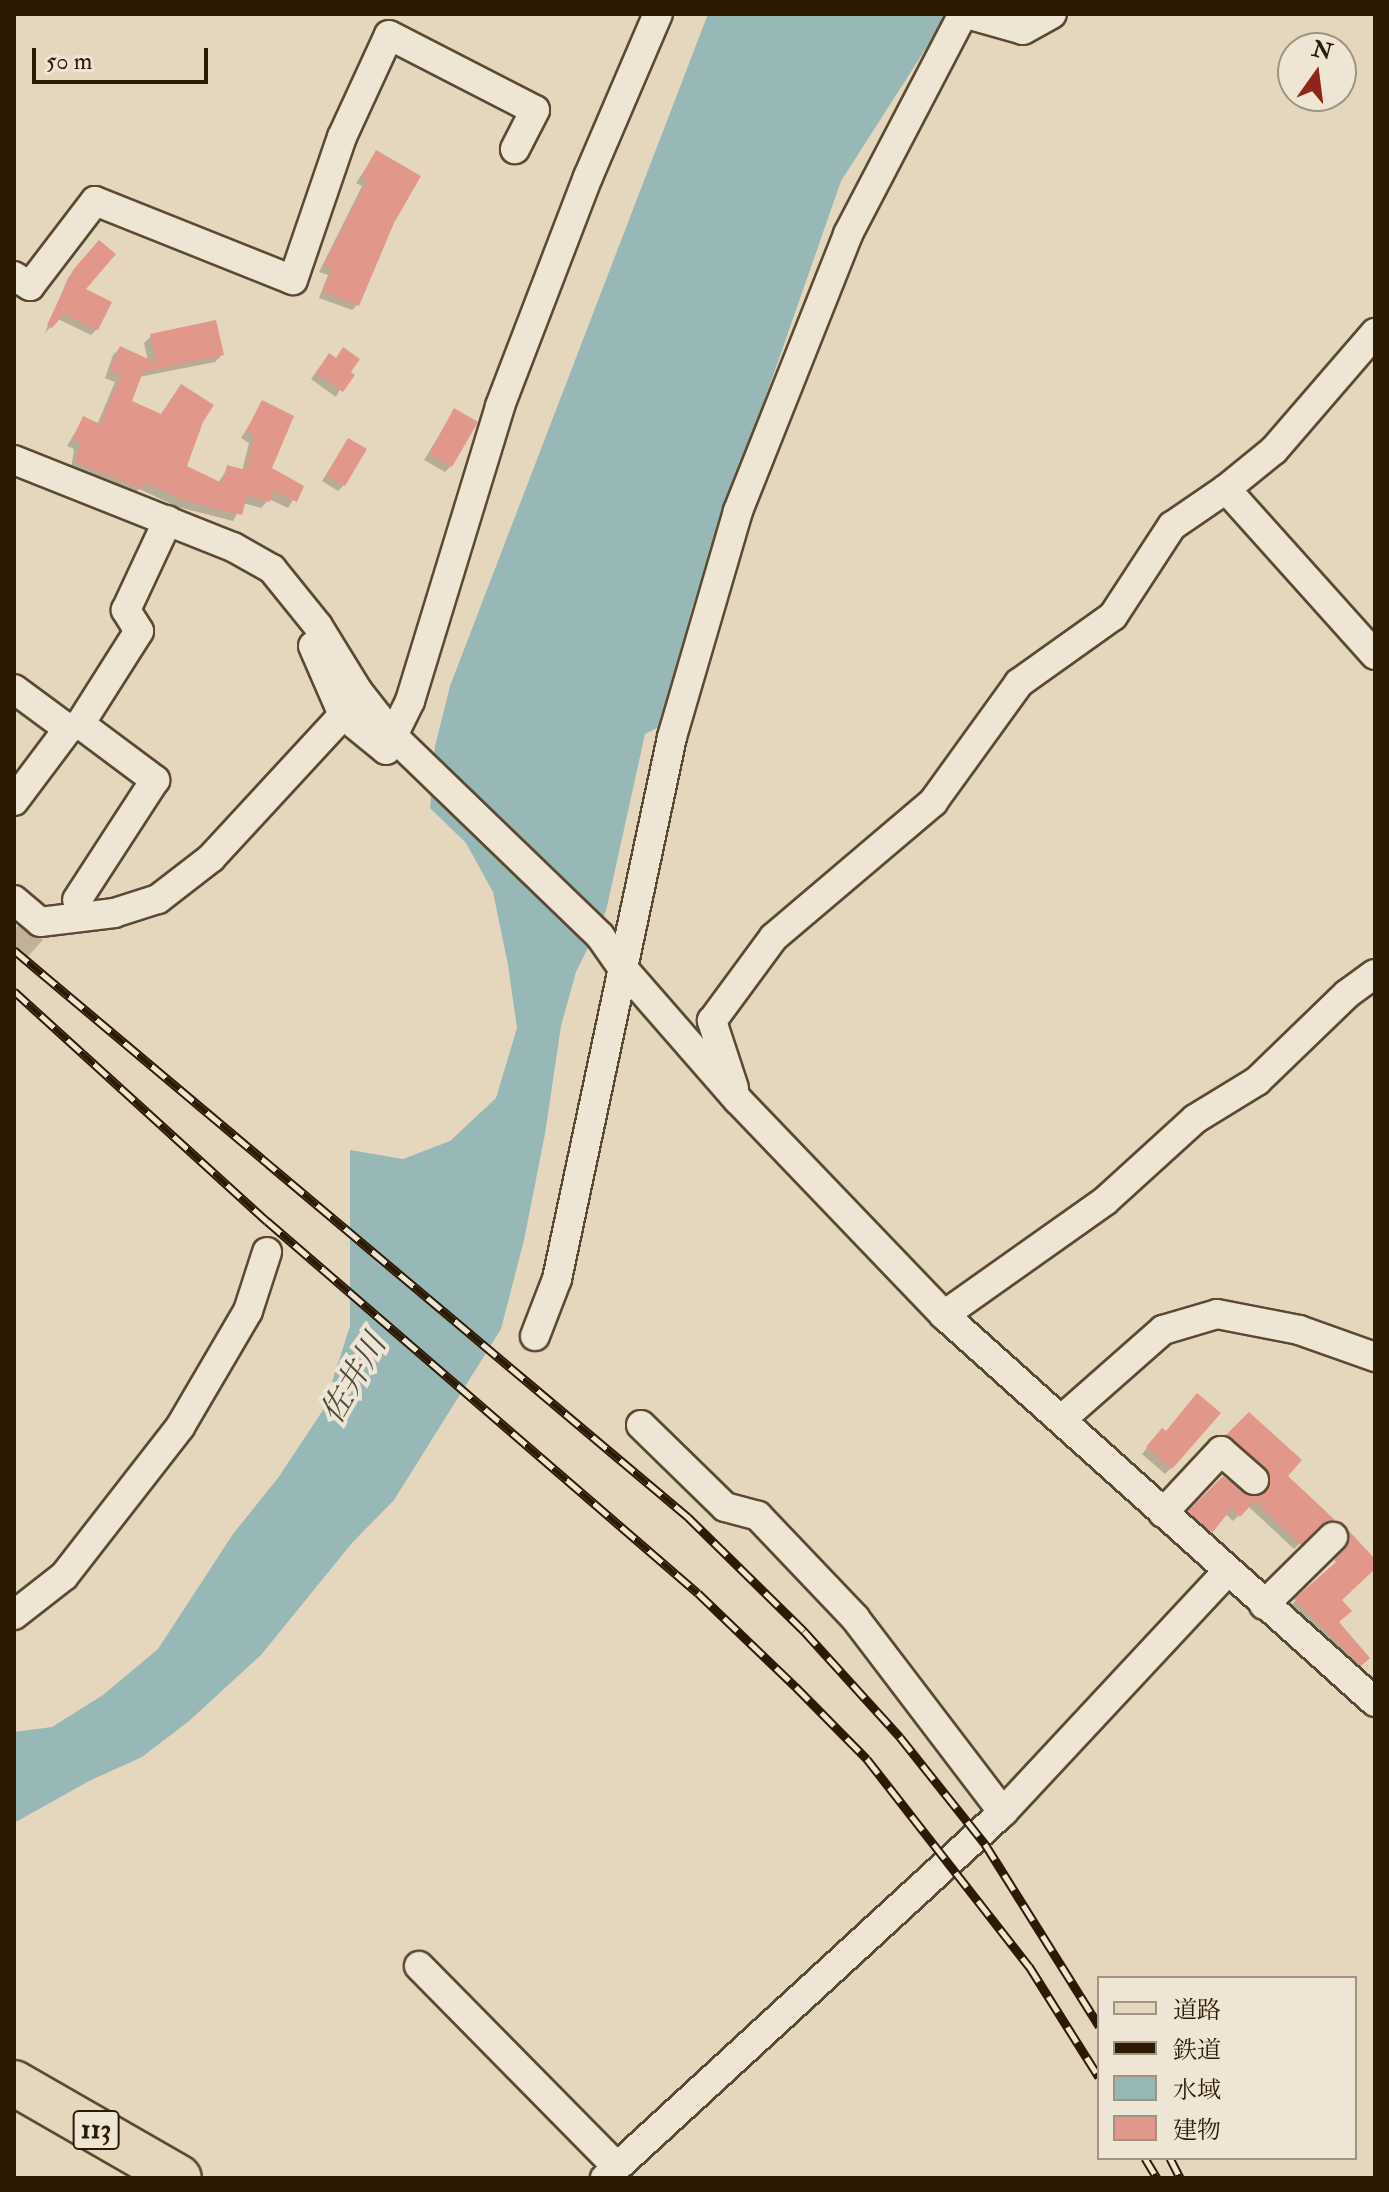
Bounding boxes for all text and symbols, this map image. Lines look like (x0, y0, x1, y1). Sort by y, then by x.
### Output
scale bar (36, 32, 212, 82)
north arrow (1277, 32, 1357, 112)
text: N (1309, 35, 1335, 67)
text: 50 m (46, 46, 92, 77)
water label: 佐井川 (313, 1328, 395, 1430)
legend (1097, 1976, 1357, 2160)
text: 道路 (1173, 1995, 1221, 2026)
text: 鉄道 (1173, 2035, 1221, 2066)
text: 水域 (1173, 2075, 1221, 2106)
road number: 113 (72, 2106, 120, 2154)
text: 建物 (1173, 2115, 1221, 2146)

